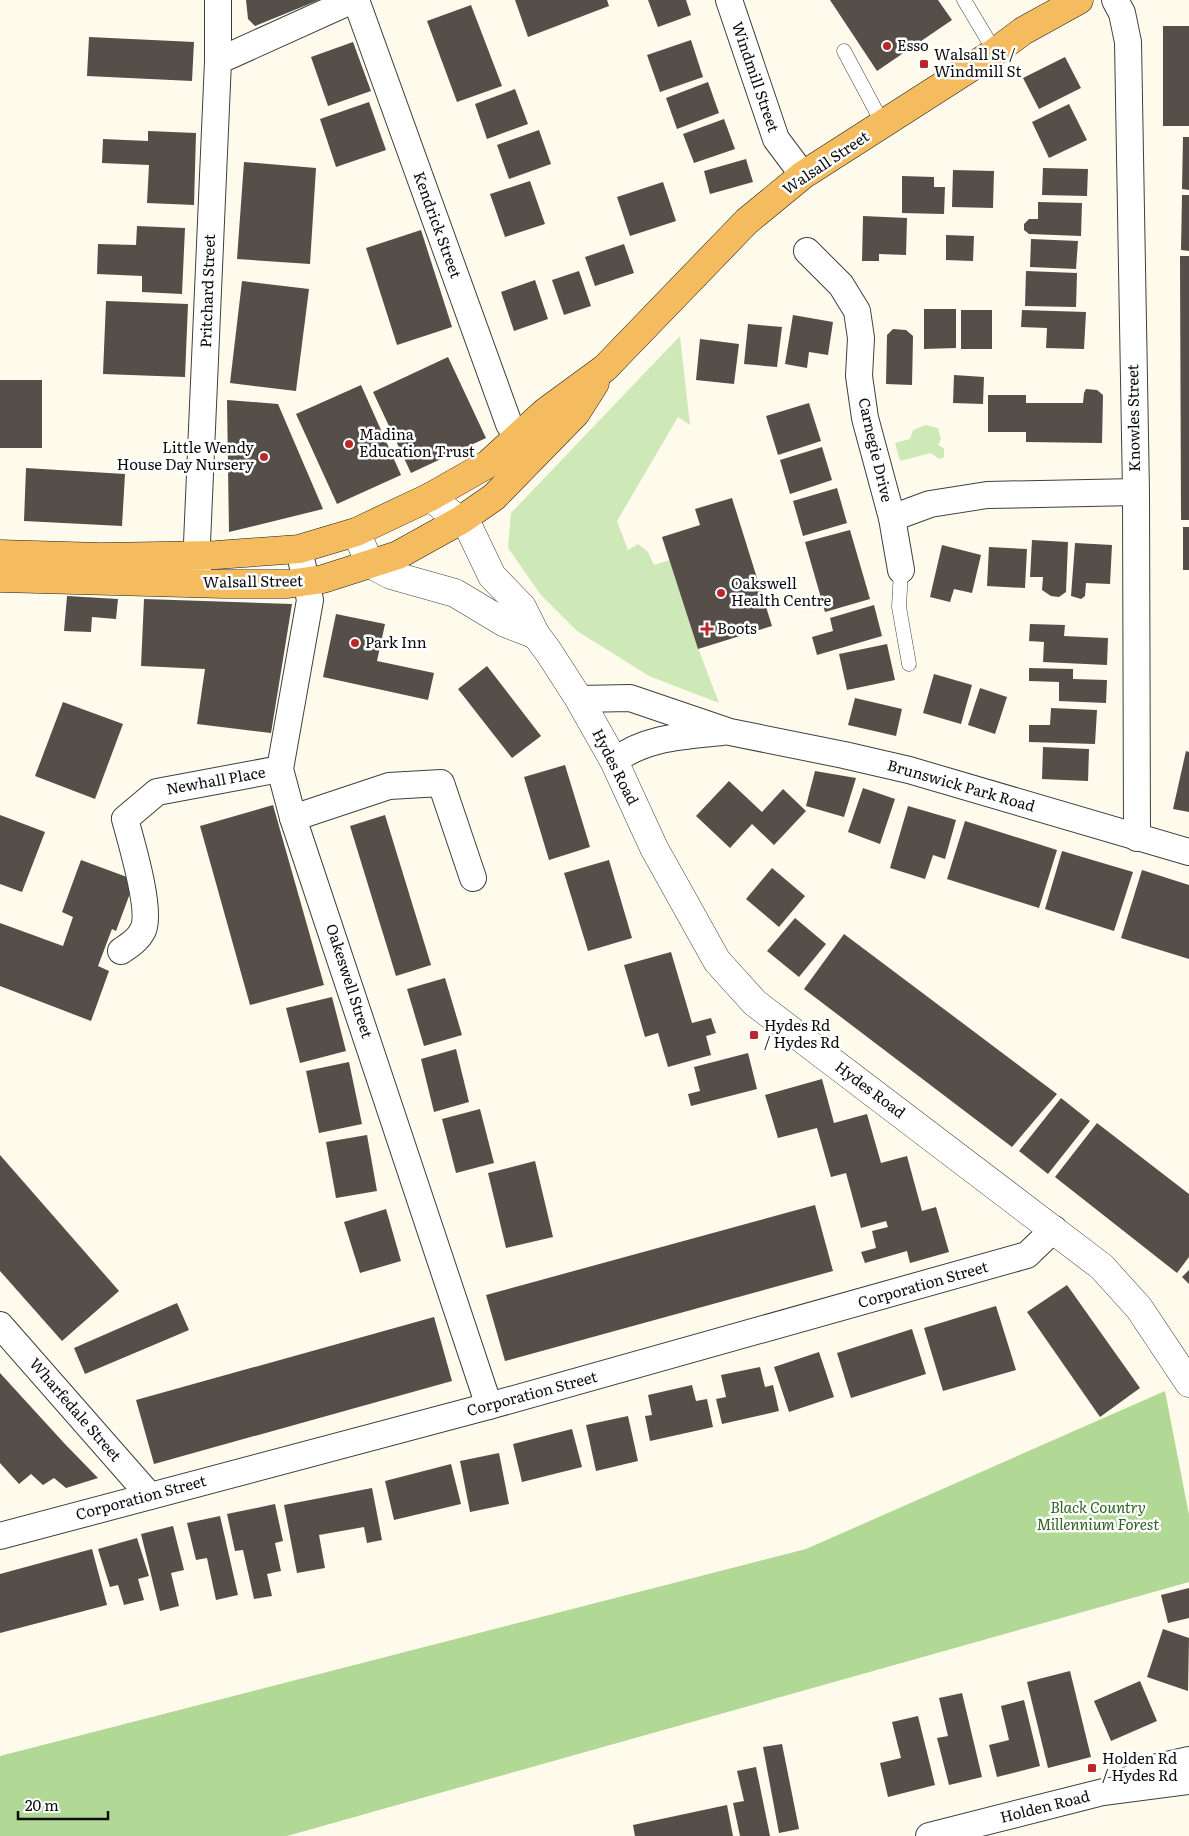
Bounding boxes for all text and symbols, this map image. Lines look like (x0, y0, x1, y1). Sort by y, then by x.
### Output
street label: Windmill Street (727, 18, 786, 135)
place label: Esso (897, 33, 929, 56)
marker: Esso (881, 40, 893, 52)
place label: Walsall St / Windmill St (934, 42, 1022, 82)
marker: Walsall St / Windmill St (918, 58, 930, 70)
street label: Walsall Street (777, 124, 873, 199)
street label: Kendrick Street (408, 168, 468, 281)
street label: Pritchard Street (193, 234, 220, 348)
street label: Knowles Street (1120, 364, 1145, 472)
street label: Carnegie Drive (853, 395, 900, 504)
place label: Madina Education Trust (359, 422, 475, 462)
place label: Little Wendy House Day Nursery (117, 435, 254, 475)
marker: Madina Education Trust (343, 438, 355, 450)
marker: Little Wendy House Day Nursery (258, 451, 270, 463)
street label: Walsall Street (203, 568, 303, 593)
place label: Oakswell Health Centre (731, 571, 831, 611)
marker: Oakswell Health Centre (715, 587, 727, 599)
place label: Boots (717, 616, 757, 639)
marker: Boots (701, 623, 713, 635)
place label: Park Inn (365, 630, 427, 653)
marker: Park Inn (349, 637, 361, 649)
street label: Hydes Road (587, 724, 645, 809)
street label: Brunswick Park Road (885, 752, 1038, 817)
street label: Newhall Place (164, 759, 267, 800)
street label: Oakeswell Street (321, 920, 380, 1041)
place label: Hydes Rd / Hydes Rd (764, 1013, 840, 1053)
marker: Hydes Rd / Hydes Rd (748, 1029, 760, 1041)
street label: Hydes Road (831, 1055, 911, 1123)
street label: Corporation Street (855, 1254, 990, 1313)
street label: Wharfedale Street (25, 1352, 128, 1466)
street label: Corporation Street (464, 1364, 599, 1421)
street label: Corporation Street (73, 1468, 208, 1525)
park label: Black Country Millennium Forest (1037, 1495, 1159, 1535)
place label: Holden Rd / Hydes Rd (1102, 1746, 1178, 1786)
marker: Holden Rd / Hydes Rd (1086, 1762, 1098, 1774)
street label: Holden Road (997, 1783, 1092, 1828)
scale bar (18, 1788, 108, 1820)
text: 20 m (25, 1793, 59, 1816)

